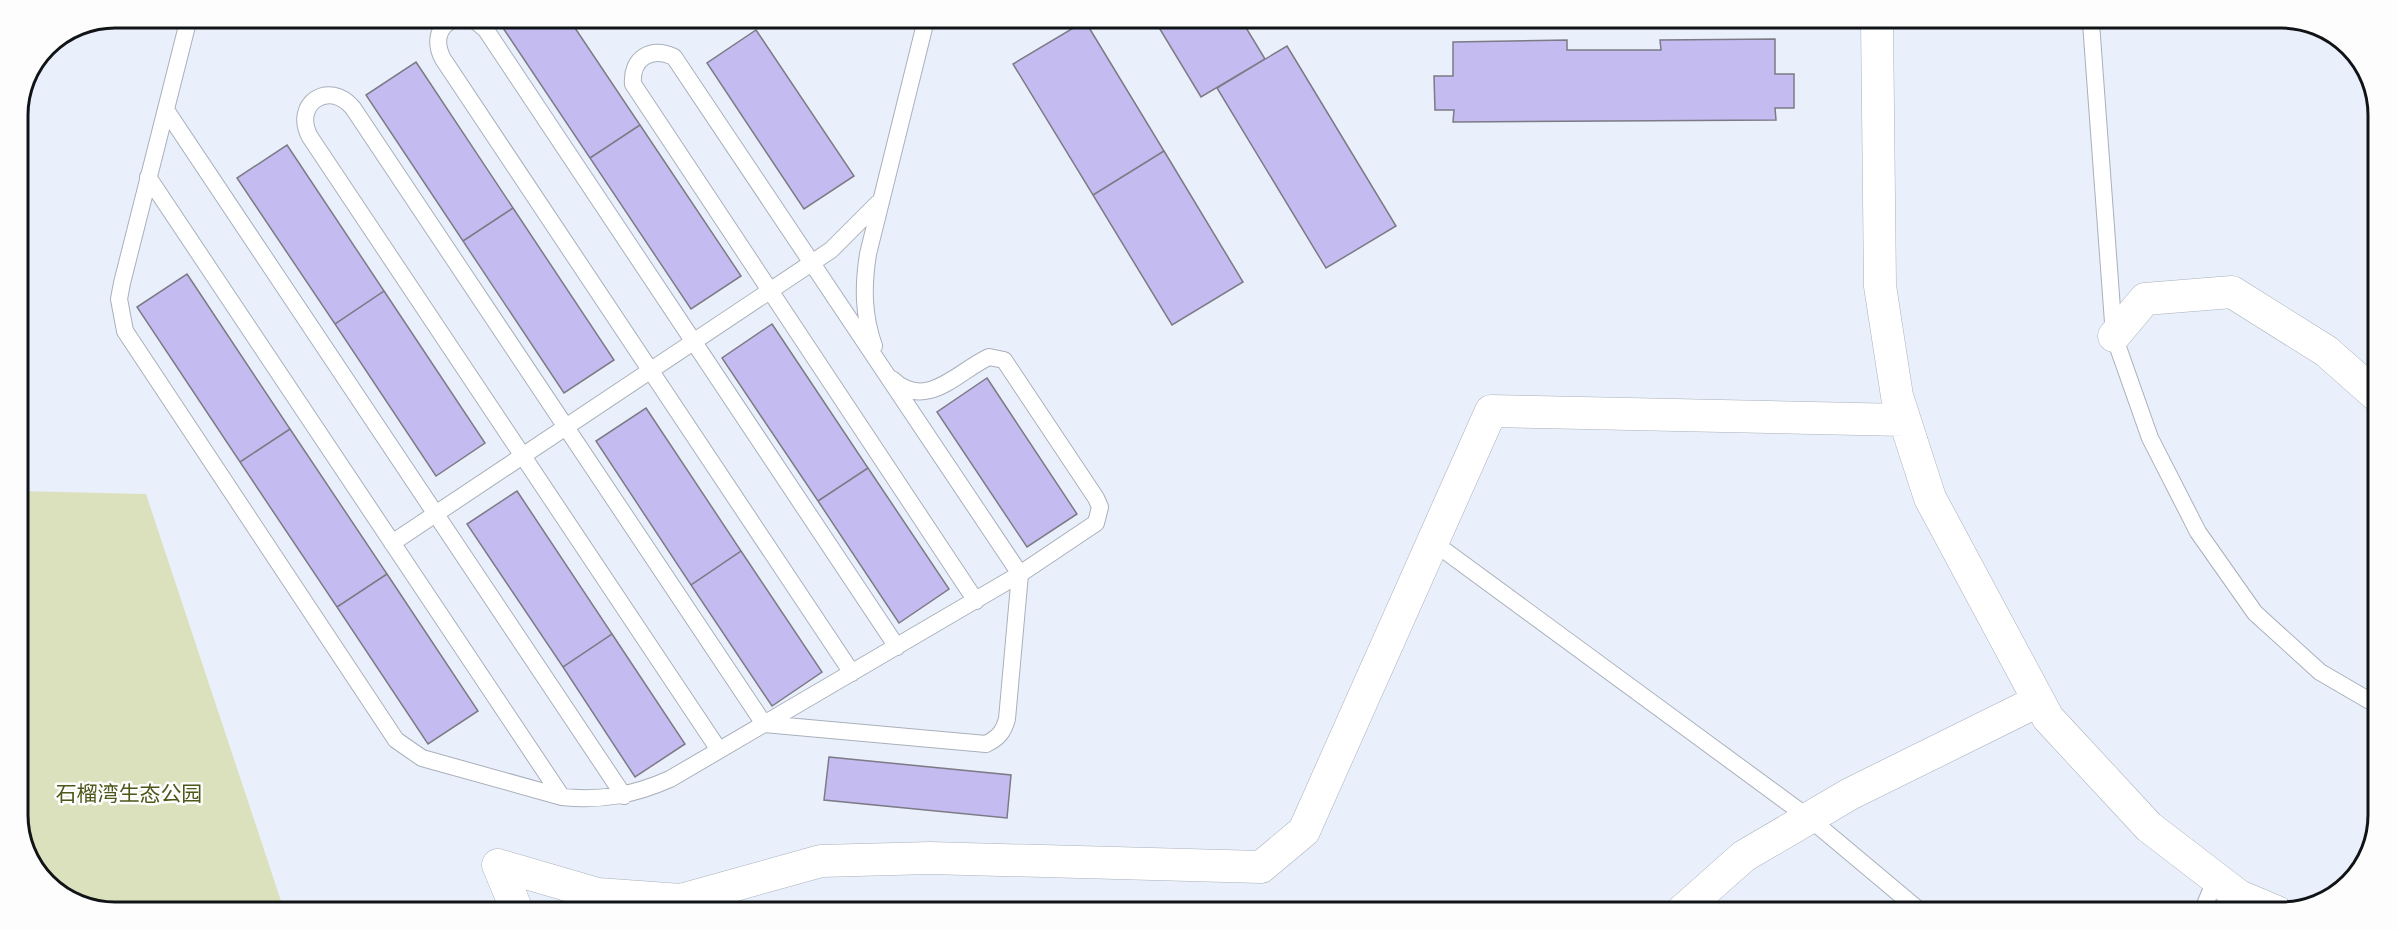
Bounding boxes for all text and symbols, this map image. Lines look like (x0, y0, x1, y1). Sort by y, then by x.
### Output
park label: 石榴湾生态公园 (56, 781, 203, 807)

